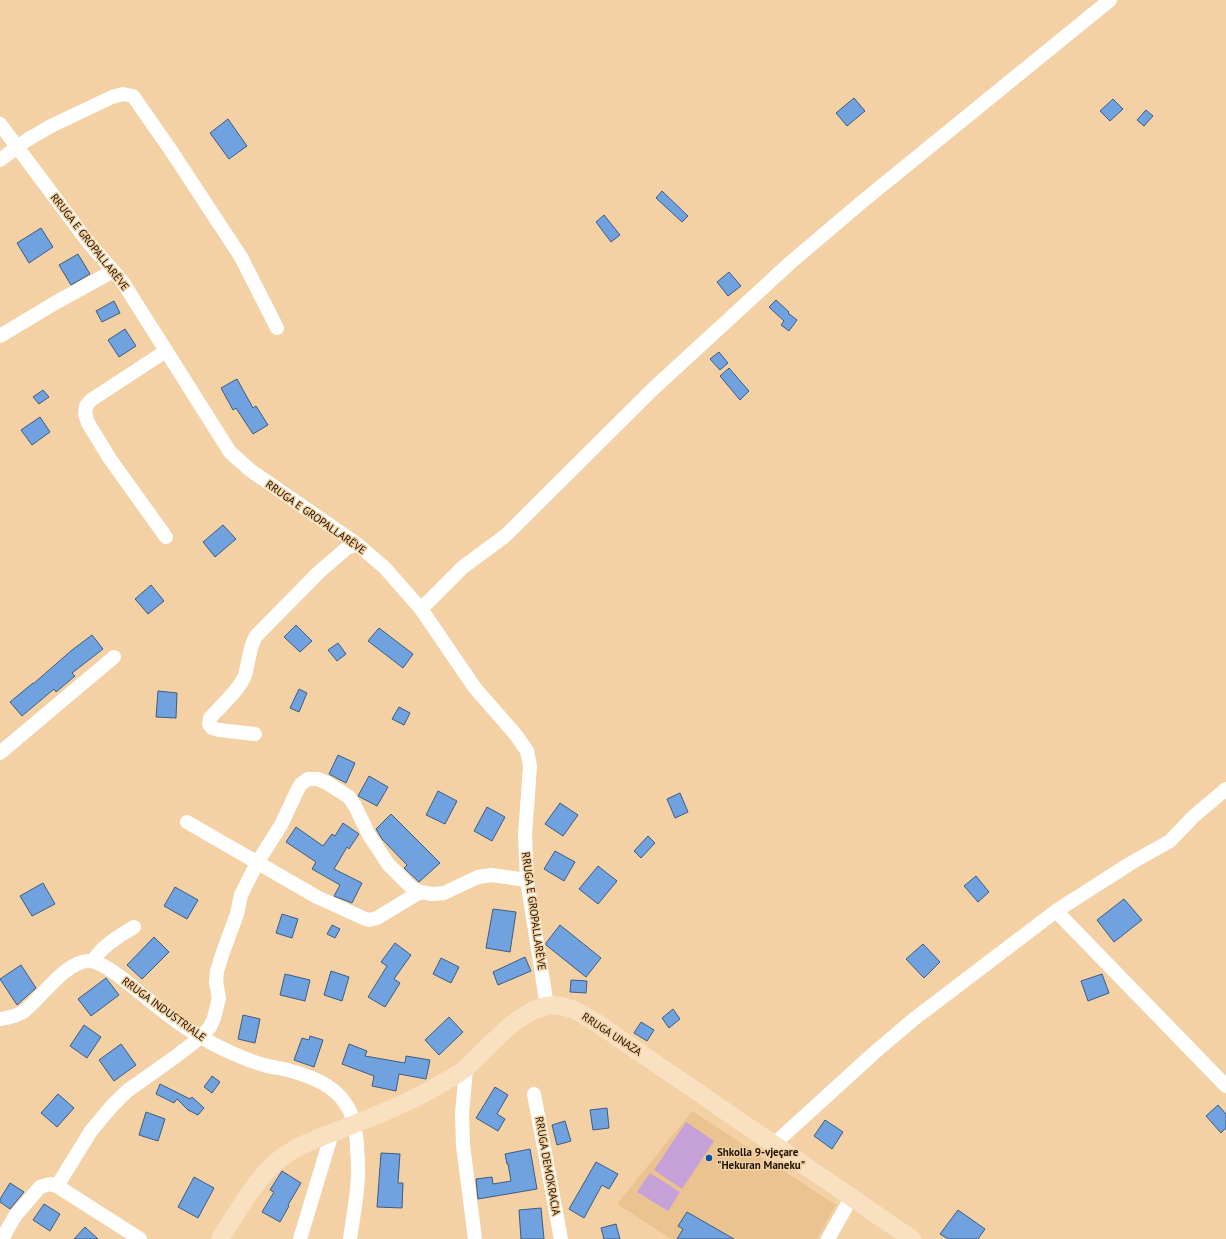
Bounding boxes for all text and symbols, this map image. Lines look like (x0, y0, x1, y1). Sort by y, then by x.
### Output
street label: RRUGA E GROPALLARËVE (48, 191, 132, 293)
street label: RRUGA E GROPALLARËVE (263, 477, 369, 557)
street label: RRUGA E GROPALLARËVE (519, 851, 549, 971)
street label: RRUGA INDUSTRIALE (119, 974, 209, 1044)
street label: RRUGA UNAZA (579, 1009, 645, 1059)
street label: RRUGA DEMOKRACIA (532, 1115, 564, 1217)
place label: Shkolla 9-vjeçare "Hekuran Maneku" (717, 1145, 805, 1172)
marker: Shkolla 9-vjeçare "Hekuran Maneku" (704, 1153, 714, 1163)

